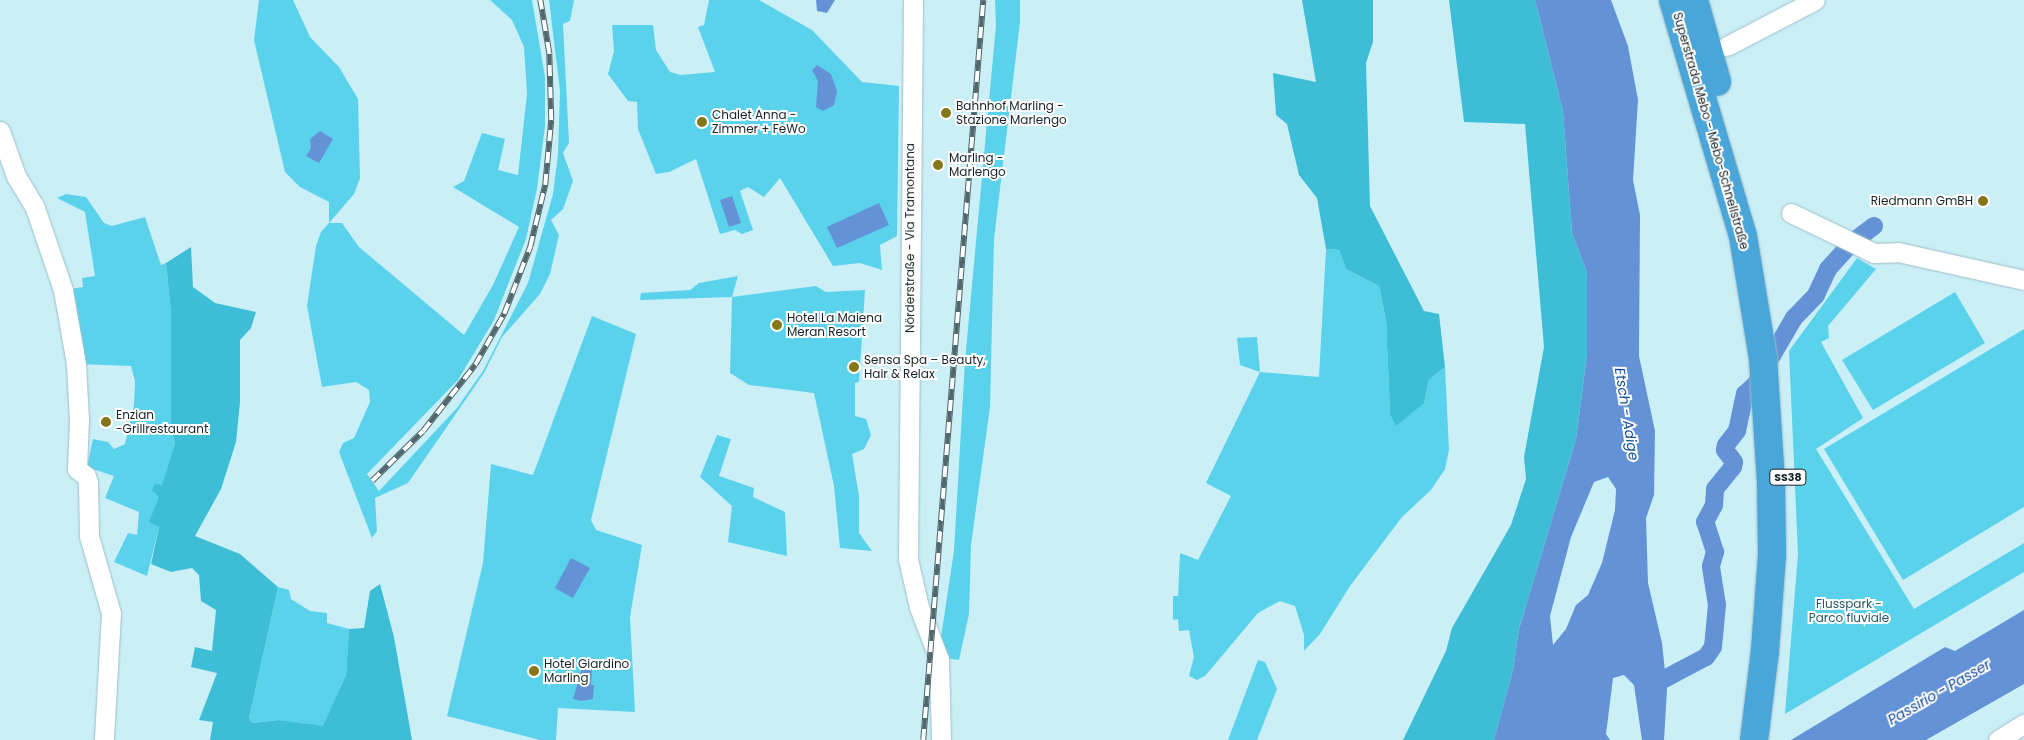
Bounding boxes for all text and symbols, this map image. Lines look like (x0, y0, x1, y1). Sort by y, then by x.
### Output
street label: Superstrada Mebo - Mebo-Schnellstraße (1670, 11, 1752, 251)
place label: Bahnhof Marling - Stazione Marlengo (956, 99, 1067, 127)
marker: Bahnhof Marling - Stazione Marlengo (940, 107, 952, 119)
place label: Chalet Anna - Zimmer + FeWo (712, 108, 806, 136)
marker: Chalet Anna - Zimmer + FeWo (696, 116, 708, 128)
street label: Nörderstraße - Via Tramontana (903, 143, 917, 333)
place label: Marling - Marlengo (949, 151, 1006, 179)
marker: Marling - Marlengo (931, 158, 945, 172)
place label: Riedmann GmBH (1871, 194, 1973, 208)
marker: Riedmann GmBH (1977, 195, 1989, 207)
place label: Hotel La Maiena Meran Resort (787, 311, 882, 339)
marker: Hotel La Maiena Meran Resort (771, 319, 783, 331)
place label: Sensa Spa – Beauty, Hair & Relax (864, 353, 986, 381)
marker: Sensa Spa – Beauty, Hair & Relax (848, 361, 860, 373)
water label: Etsch - Adige (1611, 366, 1643, 462)
place label: Enzian -Grillrestaurant (116, 408, 208, 436)
marker: Enzian -Grillrestaurant (100, 416, 112, 428)
road number: SS38 (1769, 468, 1807, 486)
park label: Flusspark - Parco fluviale (1809, 597, 1889, 625)
water label: Passirio - Passer (1885, 656, 1993, 728)
place label: Hotel Giardino Marling (544, 657, 629, 685)
marker: Hotel Giardino Marling (528, 665, 540, 677)

